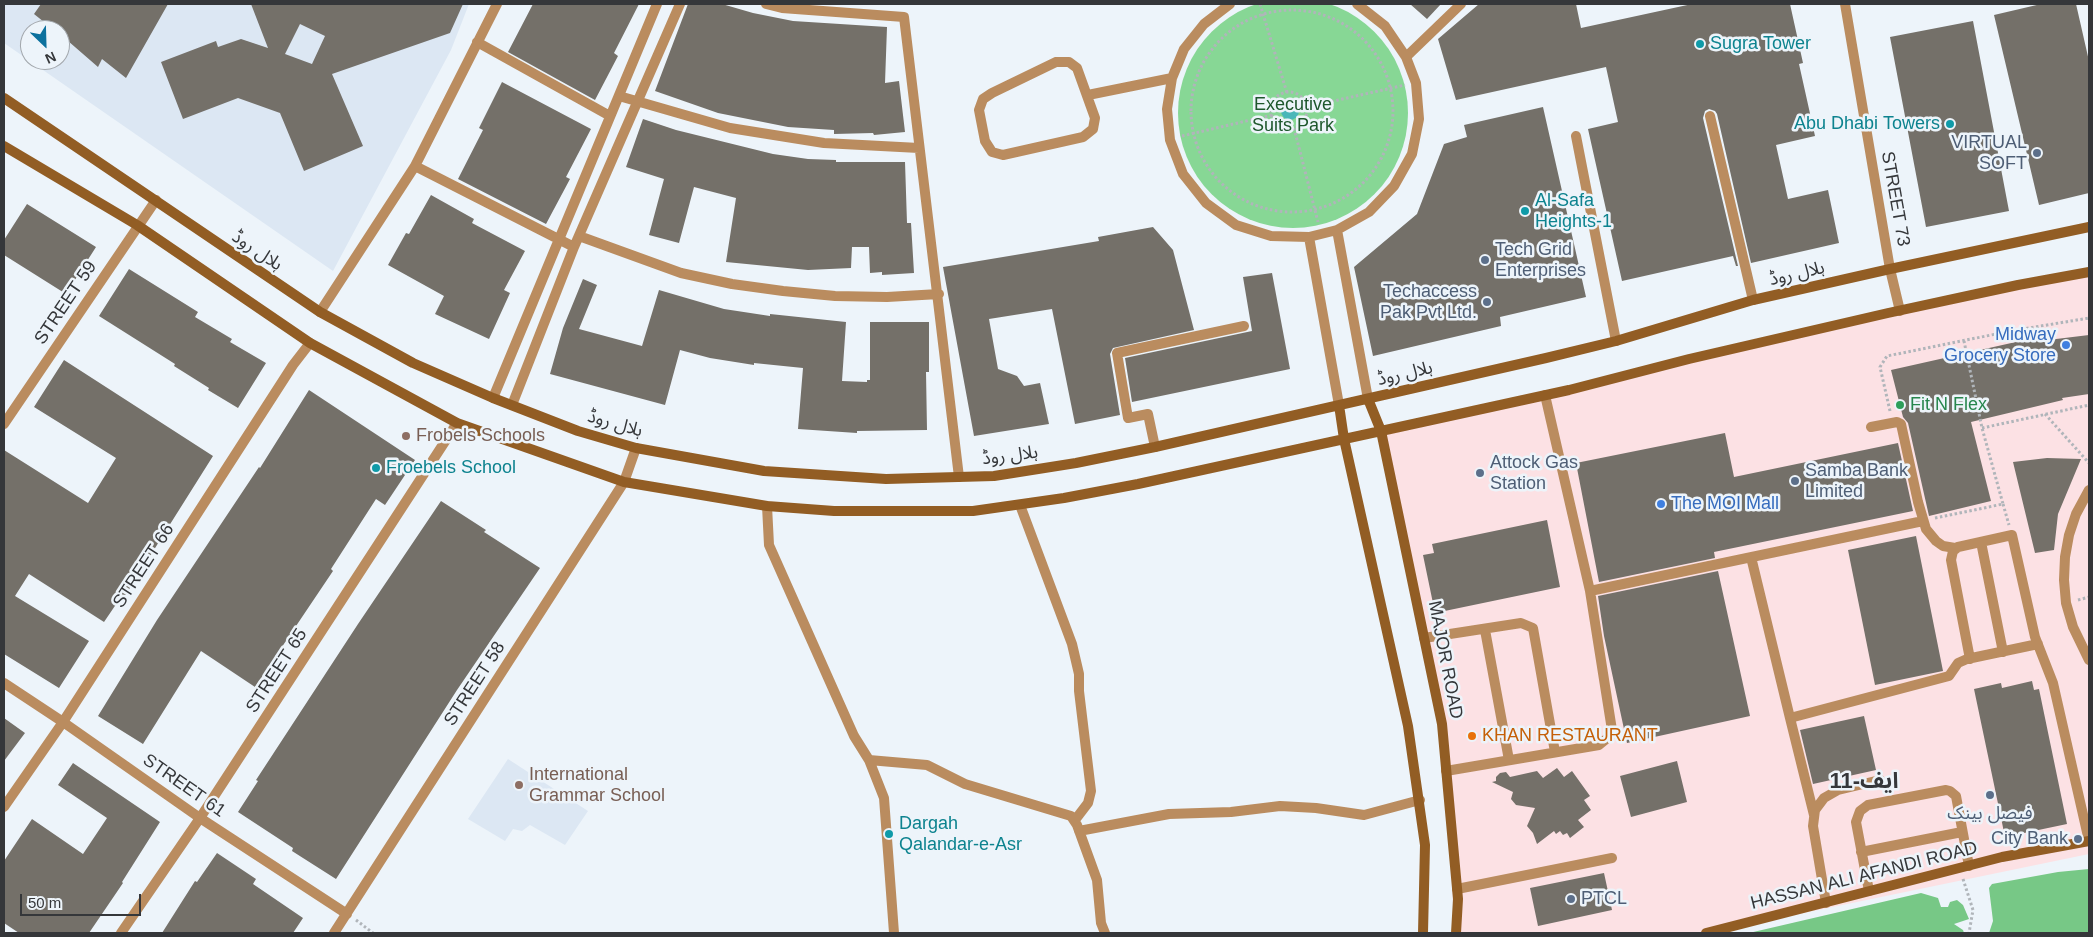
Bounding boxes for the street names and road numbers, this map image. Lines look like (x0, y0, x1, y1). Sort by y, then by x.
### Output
street label: STREET 73 (1876, 150, 1914, 248)
street label: ہلال روڈ (228, 226, 286, 276)
street label: STREET 59 (30, 257, 102, 349)
street label: ہلال روڈ (1767, 257, 1827, 291)
street label: ہلال روڈ (1375, 357, 1435, 391)
street label: ہلال روڈ (585, 406, 645, 442)
street label: ہلال روڈ (981, 442, 1039, 470)
street label: STREET 66 (109, 520, 179, 612)
street label: MAJOR ROAD (1423, 599, 1467, 721)
street label: STREET 65 (242, 625, 312, 717)
street label: STREET 58 (440, 638, 510, 730)
street label: STREET 61 (138, 750, 230, 822)
street label: HASSAN ALI AFANDI ROAD (1748, 837, 1980, 915)

